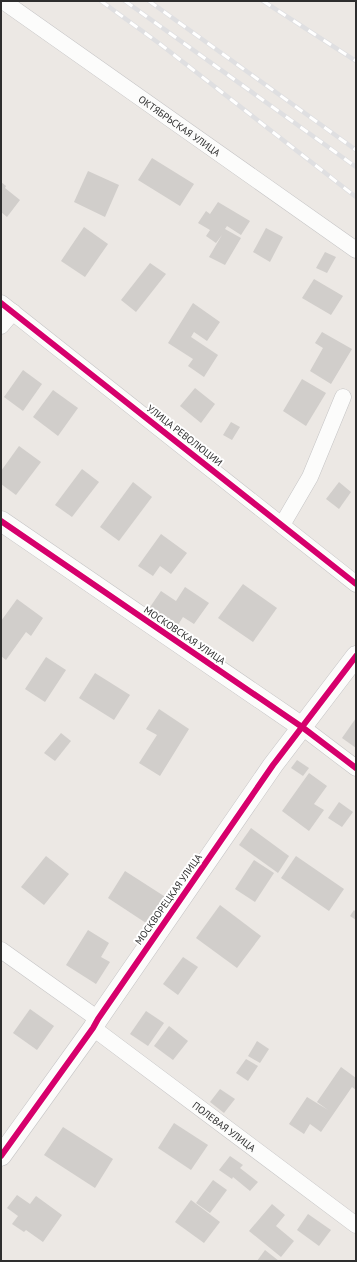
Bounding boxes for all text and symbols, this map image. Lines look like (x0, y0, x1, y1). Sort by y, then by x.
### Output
street label: ОКТЯБРЬСКАЯ УЛИЦА (136, 93, 223, 159)
street label: УЛИЦА РЕВОЛЮЦИИ (144, 402, 225, 469)
street label: МОСКОВСКАЯ УЛИЦА (141, 603, 228, 668)
street label: МОСКВОРЕЦКАЯ УЛИЦА (132, 851, 205, 947)
street label: ПОЛЕВАЯ УЛИЦА (190, 1099, 258, 1155)

